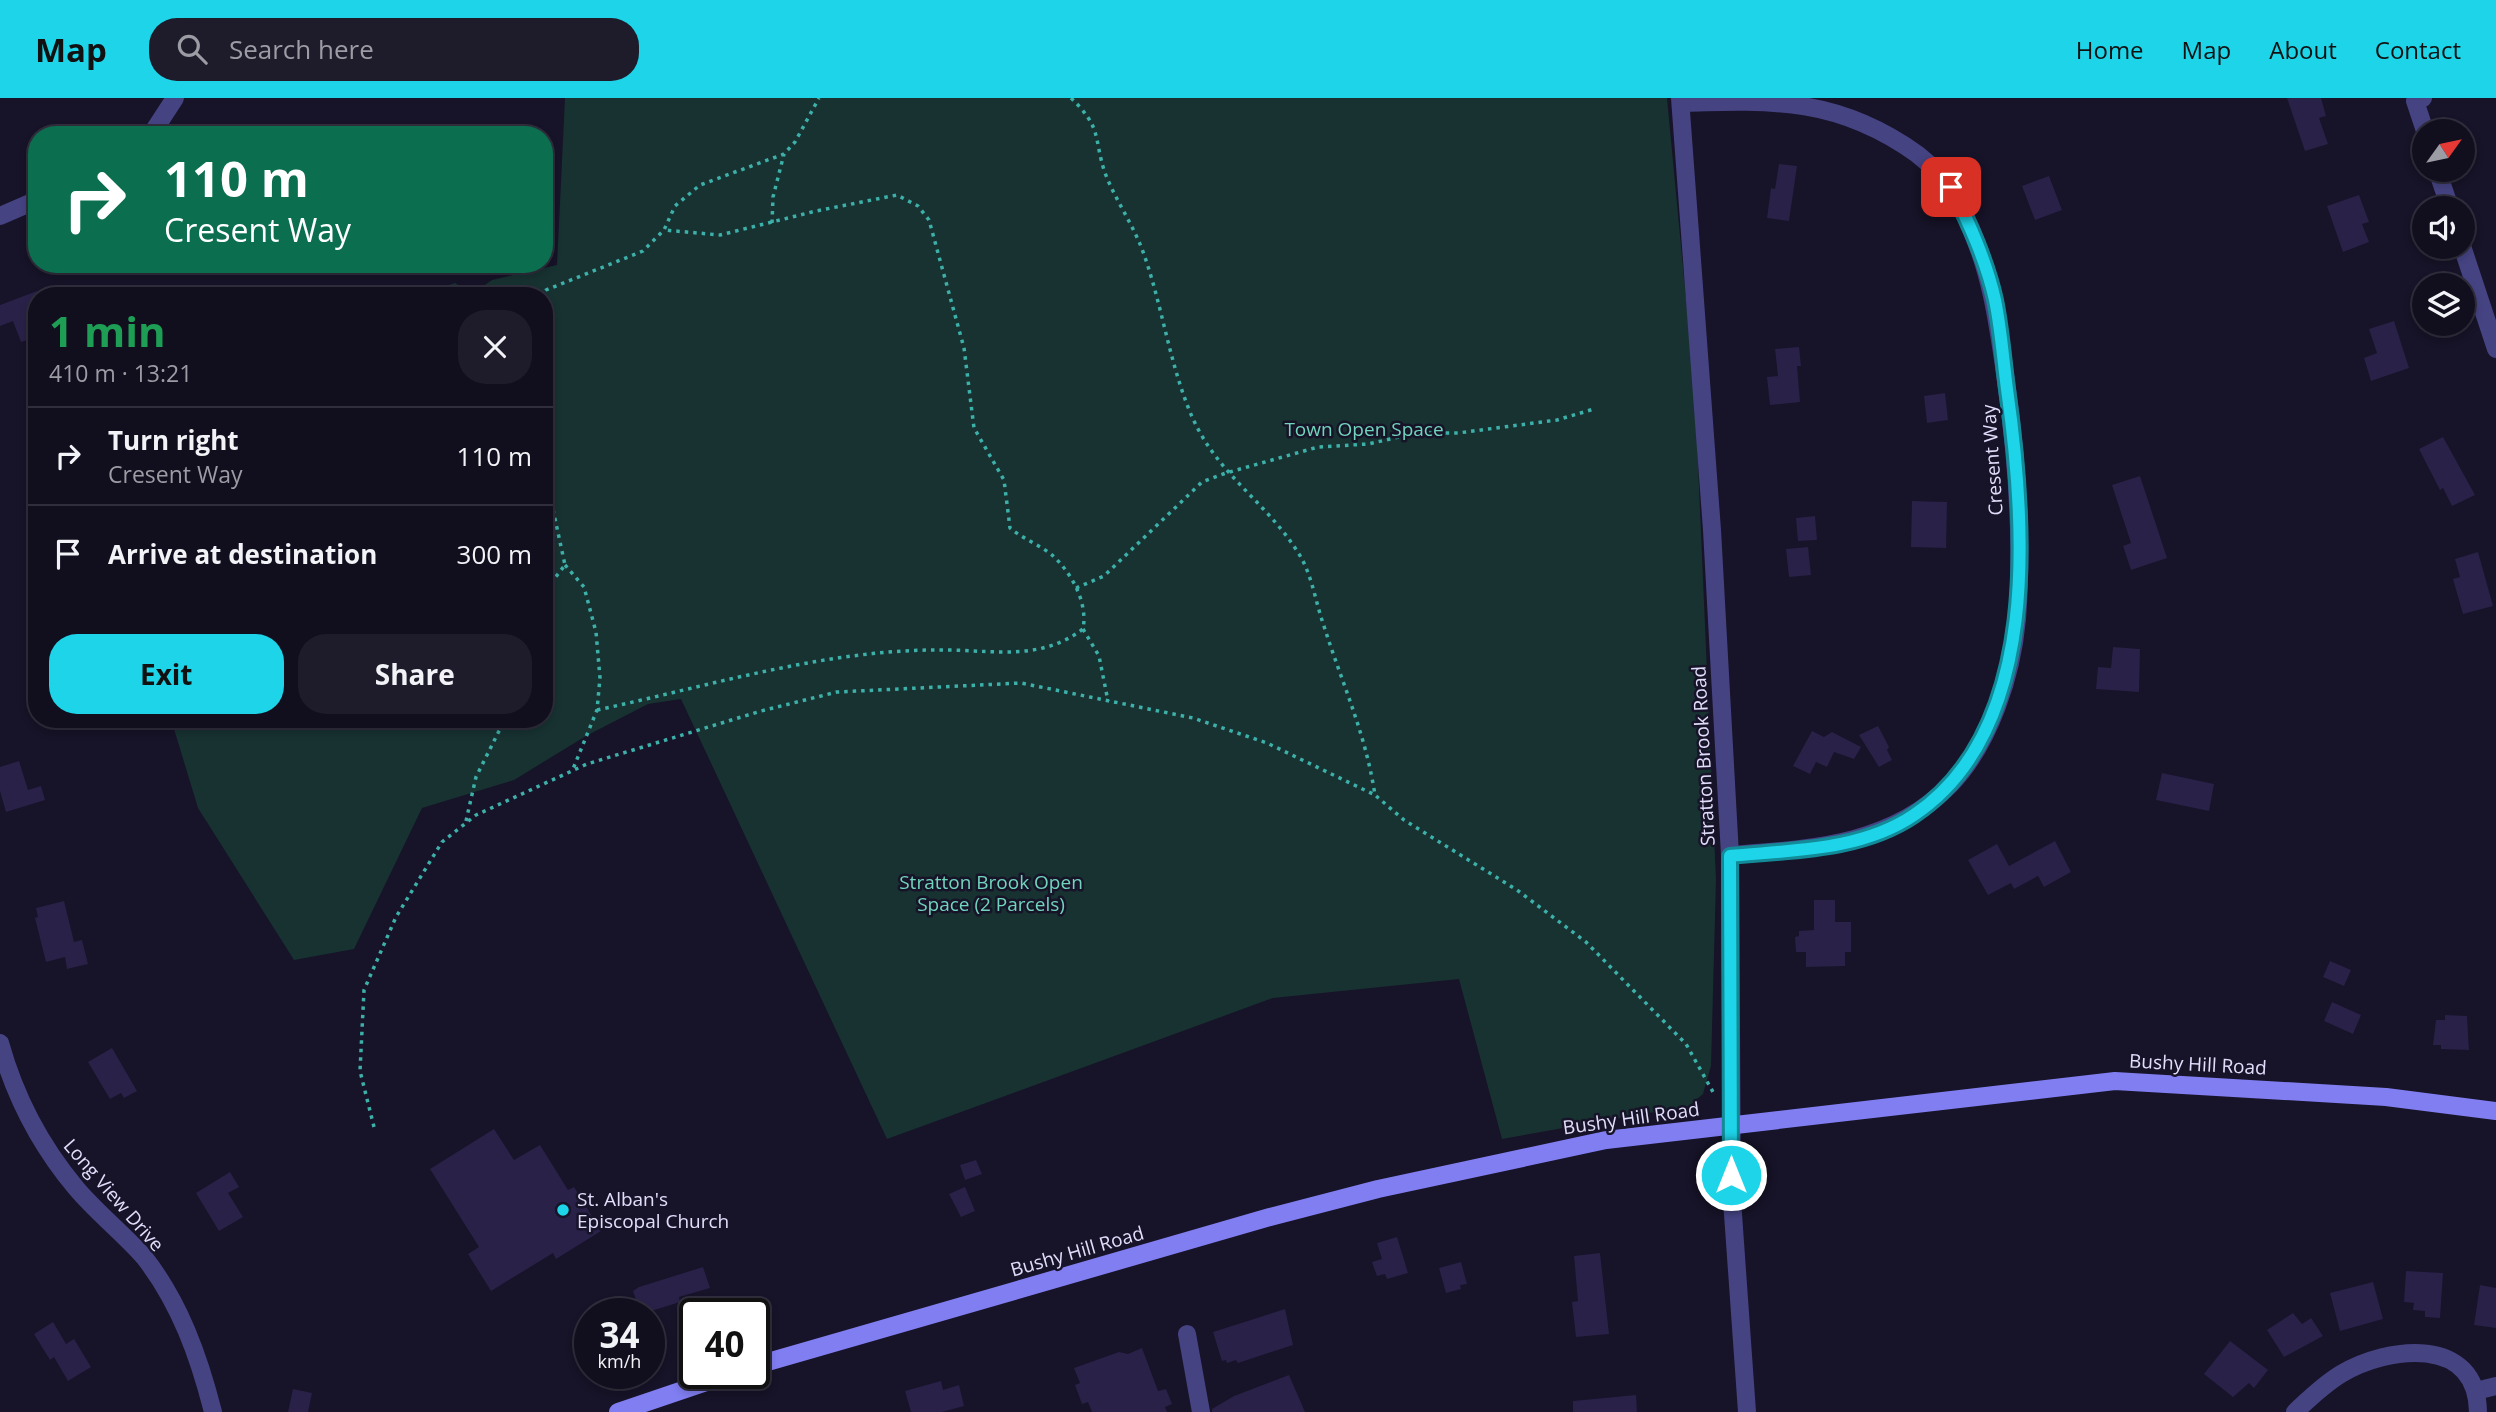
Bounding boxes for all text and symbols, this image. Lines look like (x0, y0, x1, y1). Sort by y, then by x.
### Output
search box (149, 18, 639, 81)
text: Map (35, 27, 107, 72)
icon: search (173, 30, 211, 68)
text: Search here (229, 31, 374, 67)
text: Home (2076, 33, 2144, 66)
text: Map (2182, 33, 2231, 66)
text: About (2269, 33, 2337, 66)
text: Contact (2375, 33, 2461, 66)
north arrow (2412, 119, 2474, 182)
map controls (2412, 119, 2475, 336)
text: 110 m (164, 145, 309, 211)
icon: right (49, 154, 140, 245)
pin (1921, 157, 1981, 217)
icon: arrive (1932, 168, 1970, 206)
button: sound (2412, 196, 2475, 259)
text: Cresent Way (164, 208, 351, 251)
button: layers (2412, 273, 2475, 336)
text: 1 min (49, 302, 166, 359)
button: close (458, 310, 532, 384)
text: 410 m · 13:21 (49, 357, 192, 389)
street label: Cresent Way (1975, 403, 2009, 516)
park label: Town Open Space (1284, 416, 1444, 442)
text: Turn right (108, 422, 239, 458)
icon: right (49, 437, 87, 475)
text: 110 m (457, 438, 532, 474)
text: Cresent Way (108, 458, 243, 490)
icon: arrive (49, 535, 87, 573)
text: Arrive at destination (108, 536, 377, 572)
text: 300 m (457, 536, 532, 572)
button: Exit (49, 634, 284, 714)
button: Share (298, 634, 532, 714)
street label: Stratton Brook Road (1685, 665, 1721, 847)
park label: Stratton Brook Open Space (2 Parcels) (899, 869, 1083, 917)
street label: Bushy Hill Road (2129, 1047, 2267, 1081)
street label: Bushy Hill Road (1561, 1096, 1701, 1140)
street label: Long View Drive (58, 1133, 170, 1257)
position arrow (1694, 1138, 1768, 1212)
place label: St. Alban's Episcopal Church (577, 1186, 729, 1234)
marker: St. Alban's Episcopal Church (555, 1202, 571, 1218)
street label: Bushy Hill Road (1007, 1220, 1147, 1282)
speed limit sign: 40 (679, 1298, 770, 1389)
text: 34 (599, 1311, 640, 1358)
text: km/h (598, 1349, 641, 1373)

